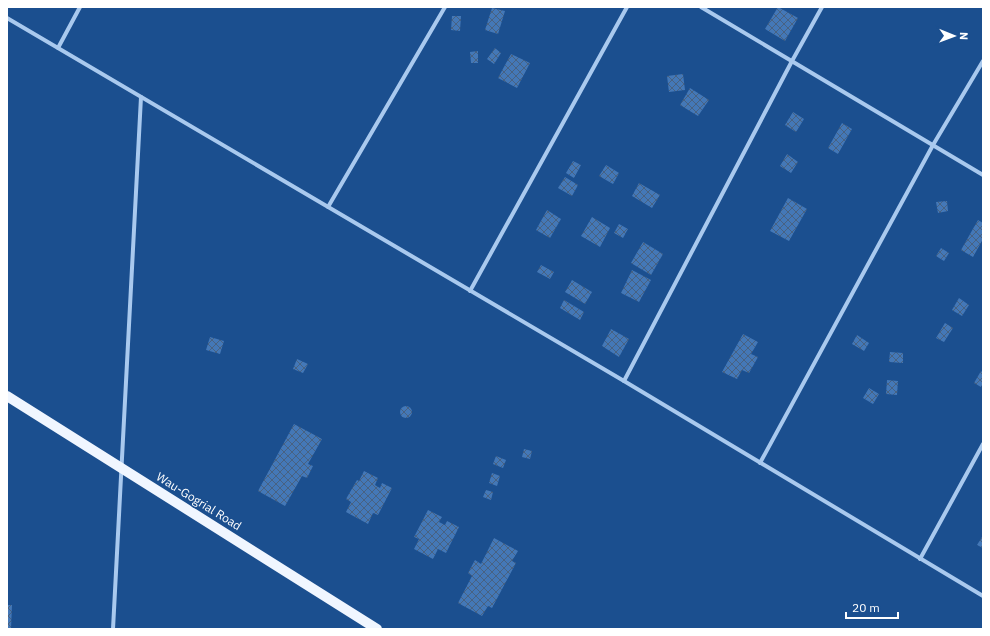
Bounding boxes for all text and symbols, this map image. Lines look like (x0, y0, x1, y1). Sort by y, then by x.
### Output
north arrow (934, 16, 974, 56)
text: N (957, 32, 971, 40)
street label: Wau-Gogrial Road (154, 469, 244, 533)
scale bar (846, 594, 898, 620)
text: 20 m (852, 600, 880, 615)

